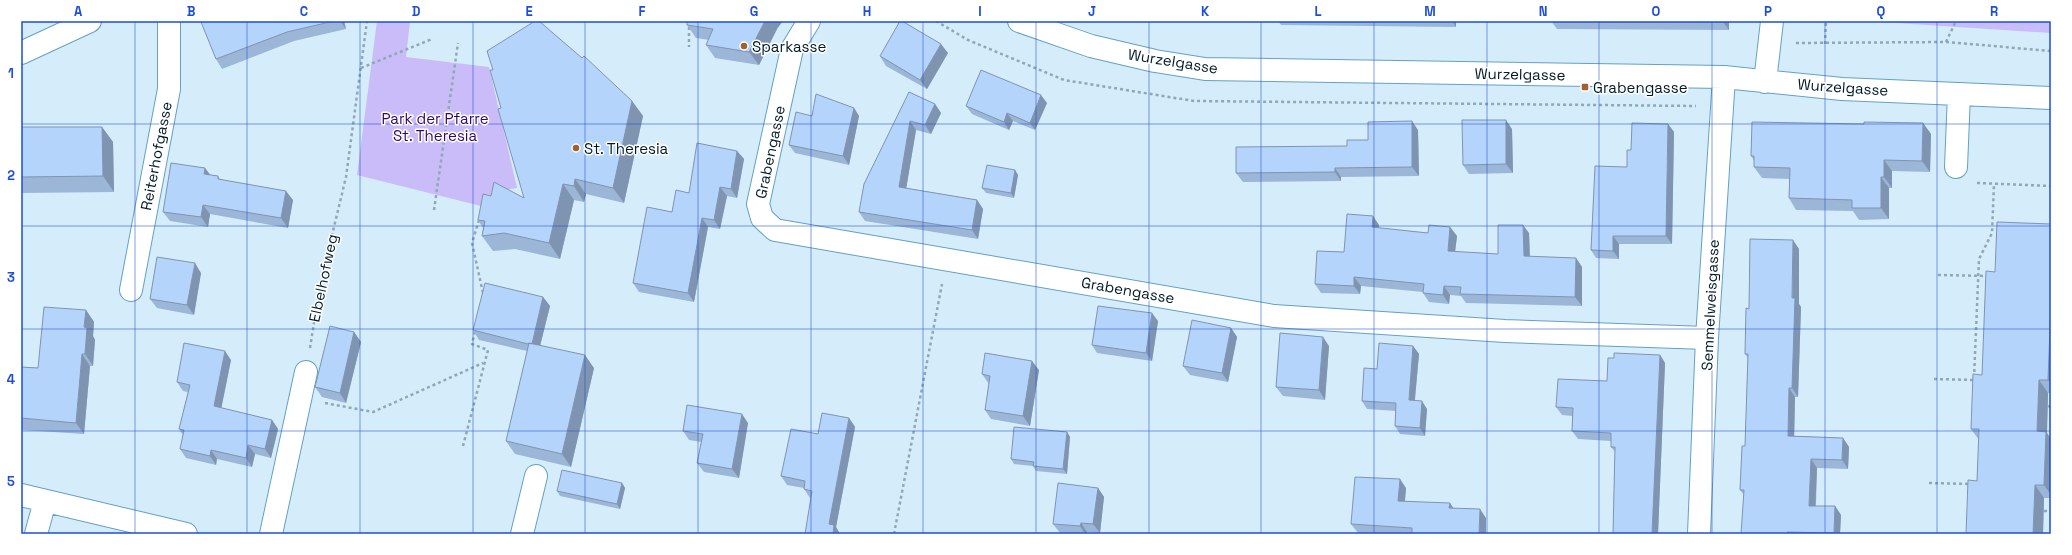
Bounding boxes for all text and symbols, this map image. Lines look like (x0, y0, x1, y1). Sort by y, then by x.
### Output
text: A (74, 3, 83, 20)
text: B (187, 3, 196, 20)
text: C (300, 3, 308, 20)
text: D (412, 3, 421, 20)
text: E (525, 3, 533, 20)
text: F (639, 3, 646, 20)
text: G (750, 3, 758, 20)
text: H (863, 3, 871, 20)
text: I (978, 3, 982, 20)
text: J (1088, 3, 1096, 20)
text: K (1201, 3, 1210, 20)
text: L (1314, 3, 1322, 20)
text: M (1424, 3, 1436, 20)
text: N (1539, 3, 1547, 20)
text: O (1652, 3, 1661, 20)
text: P (1764, 3, 1772, 20)
text: Q (1877, 3, 1886, 20)
text: R (1990, 3, 1998, 20)
place label: Sparkasse (752, 37, 826, 56)
marker: Sparkasse (739, 41, 749, 51)
street label: Wurzelgasse (1127, 45, 1219, 78)
street label: Wurzelgasse (1474, 64, 1566, 84)
text: 1 (8, 65, 14, 82)
street label: Wurzelgasse (1797, 74, 1889, 100)
place label: Grabengasse (1593, 78, 1688, 97)
marker: Grabengasse (1580, 82, 1590, 92)
street label: Reiterhofgasse (136, 100, 176, 212)
street label: Grabengasse (751, 104, 789, 200)
park label: Park der Pfarre St. Theresia (381, 109, 489, 145)
place label: St. Theresia (584, 139, 669, 158)
marker: St. Theresia (571, 143, 581, 153)
text: 2 (7, 167, 15, 184)
street label: Elbelhofweg (304, 232, 342, 324)
street label: Semmelweisgasse (1697, 239, 1723, 371)
text: 3 (7, 269, 15, 286)
street label: Grabengasse (1080, 272, 1176, 308)
text: 4 (7, 371, 15, 388)
text: 5 (7, 473, 15, 490)

